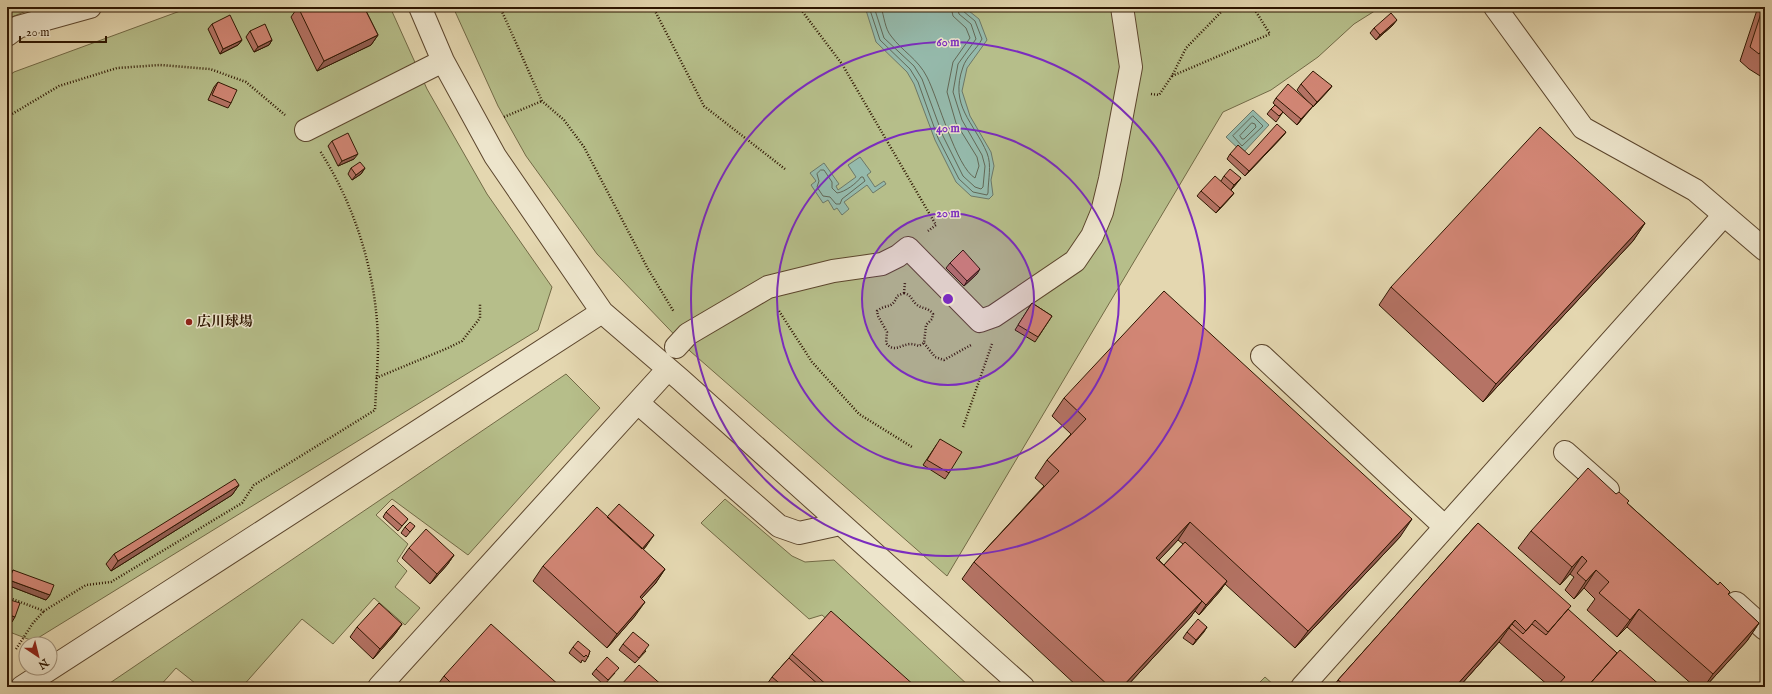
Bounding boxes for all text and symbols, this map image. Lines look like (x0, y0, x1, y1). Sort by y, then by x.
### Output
scale bar (20, 18, 106, 44)
text: 20 m (26, 25, 49, 40)
text: 60 m (937, 35, 960, 50)
text: 40 m (936, 121, 961, 136)
text: 20 m (936, 206, 960, 221)
centre of rings (941, 292, 955, 306)
place label: 広川球場 (197, 313, 253, 331)
marker: 広川球場 (184, 317, 194, 327)
north arrow (18, 636, 58, 676)
text: N (35, 654, 52, 672)

